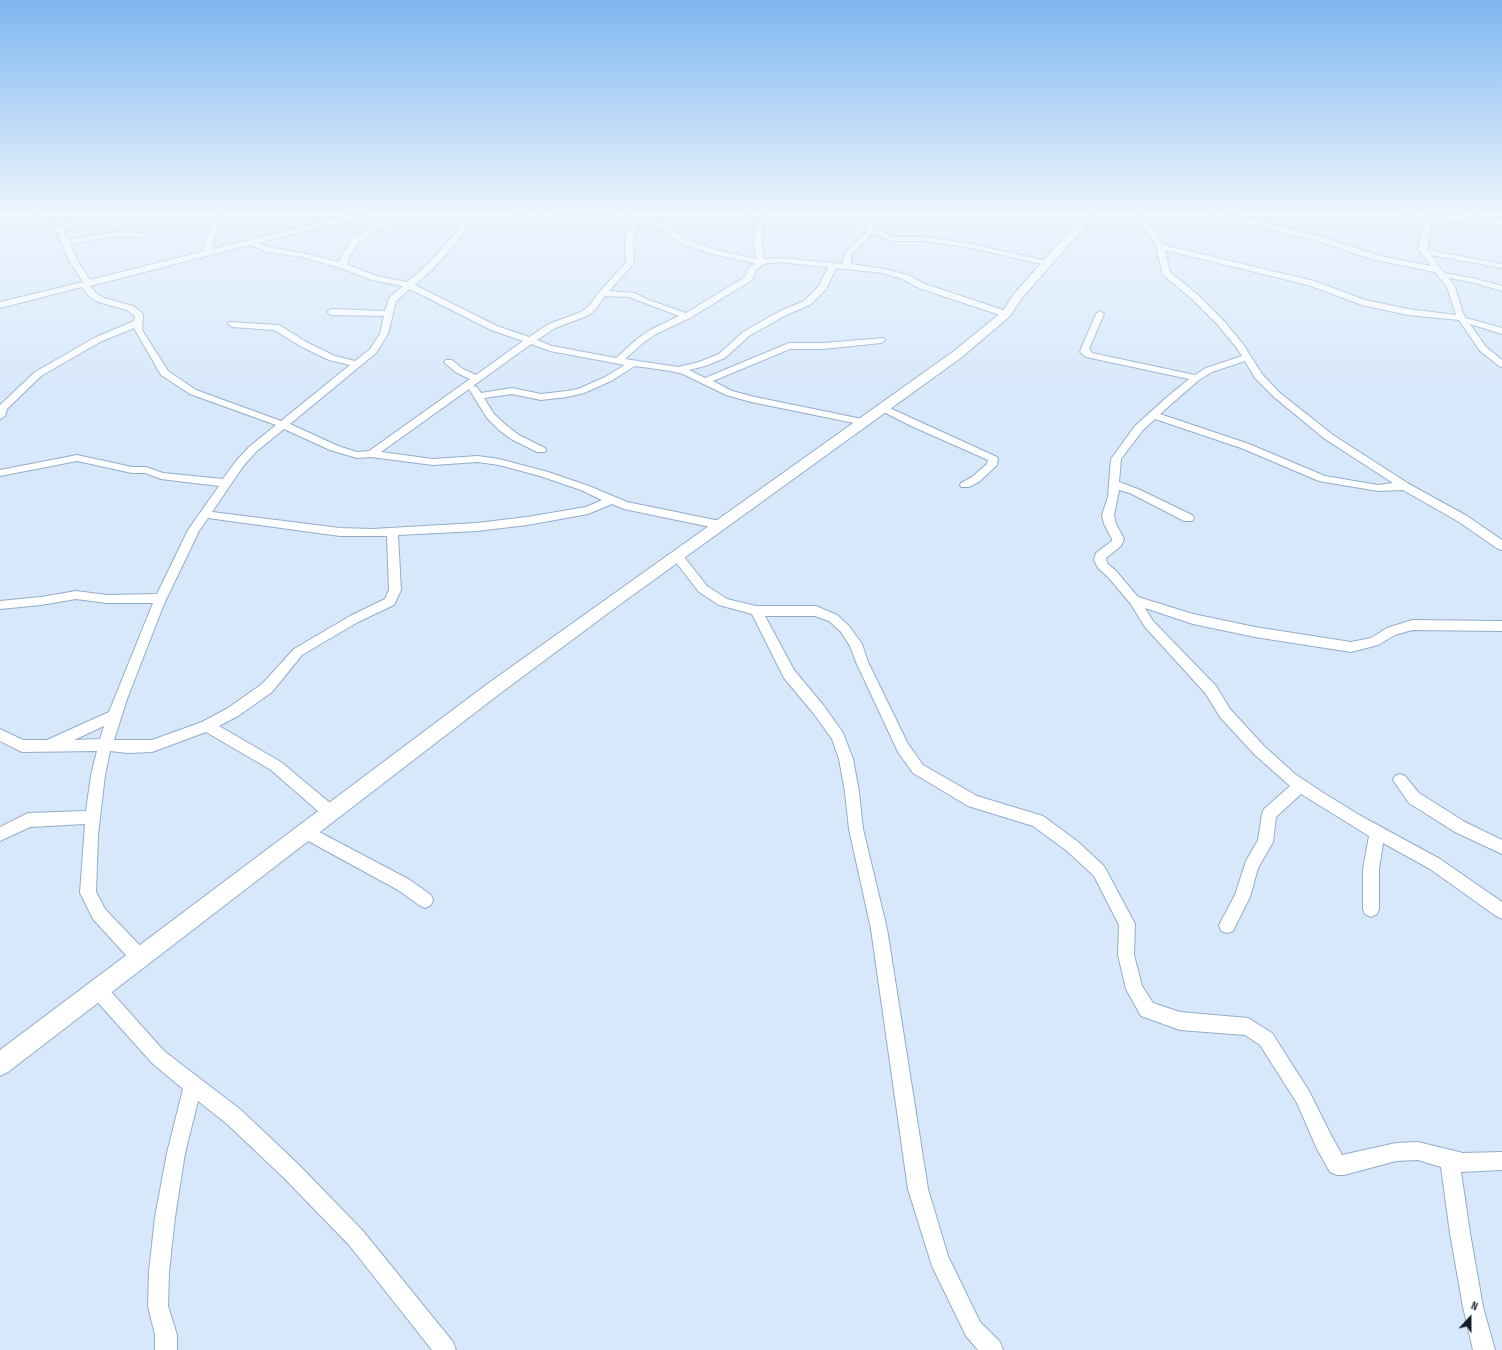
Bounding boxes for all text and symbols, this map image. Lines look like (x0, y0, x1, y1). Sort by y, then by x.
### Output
north arrow (1450, 1298, 1490, 1338)
text: N (1469, 1299, 1480, 1313)

